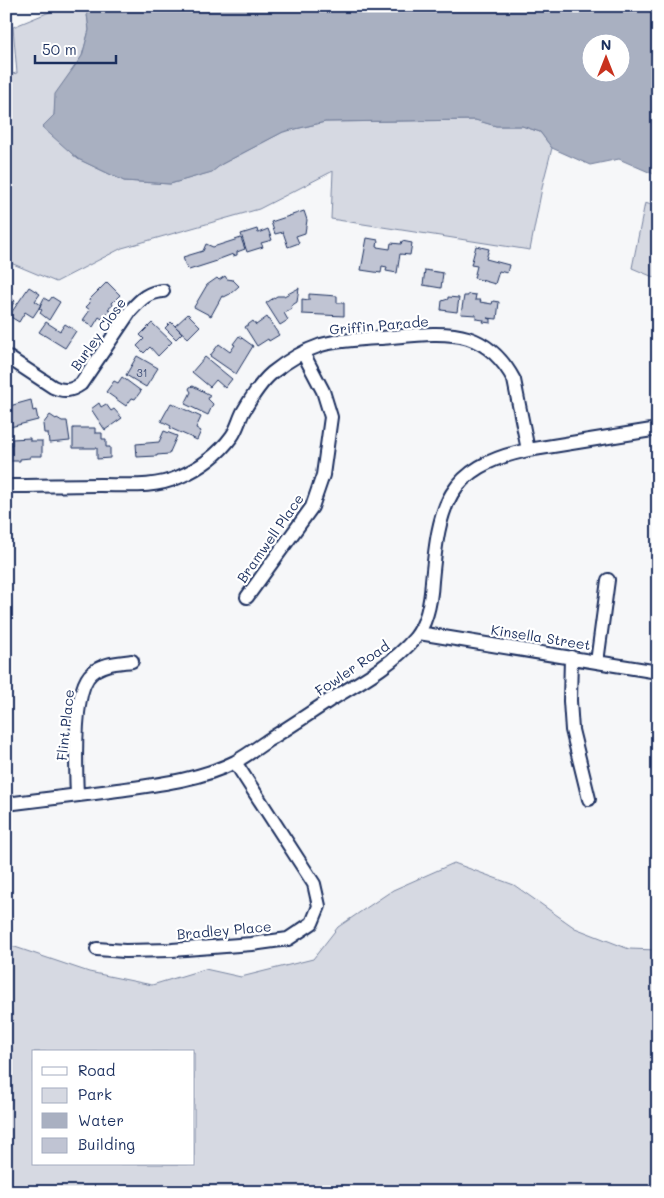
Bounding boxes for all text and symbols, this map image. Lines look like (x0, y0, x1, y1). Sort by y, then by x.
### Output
scale bar (35, 32, 116, 64)
north arrow (582, 32, 632, 82)
text: N (601, 35, 611, 54)
text: 50 m (42, 39, 77, 59)
street label: Burley Close (66, 294, 130, 374)
street label: Griffin Parade (329, 311, 429, 339)
house number: 31 (136, 365, 148, 380)
street label: Bramwell Place (232, 490, 308, 586)
street label: Kinsella Street (490, 620, 592, 654)
street label: Fowler Road (311, 636, 393, 700)
street label: Flint Place (52, 688, 78, 762)
street label: Bradley Place (176, 916, 272, 944)
legend (32, 1050, 195, 1166)
text: Road (78, 1060, 115, 1080)
text: Park (78, 1084, 112, 1104)
text: Water (78, 1110, 124, 1130)
text: Building (78, 1134, 135, 1154)

